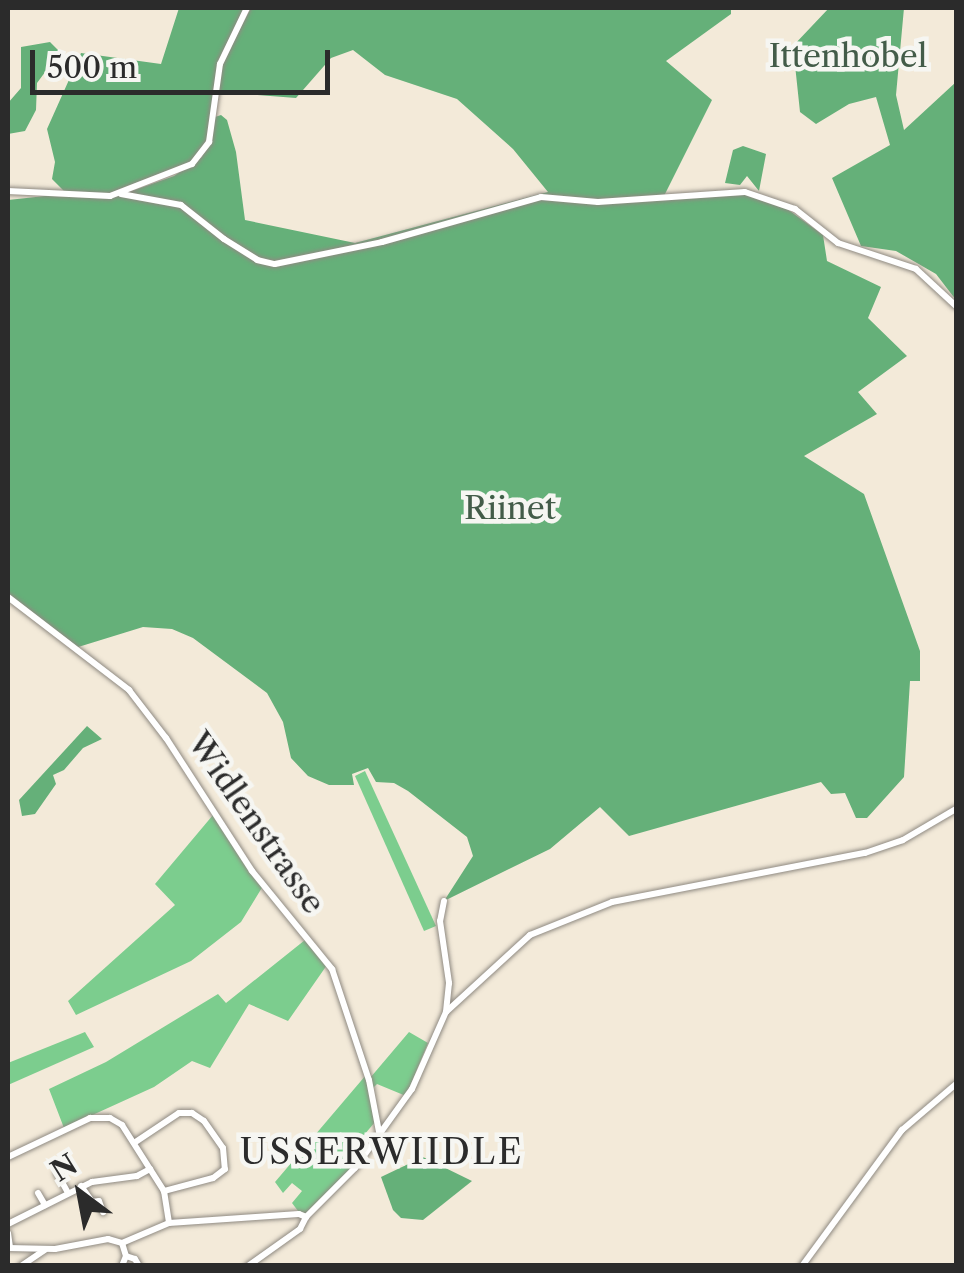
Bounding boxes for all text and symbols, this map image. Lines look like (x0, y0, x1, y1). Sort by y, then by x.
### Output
scale bar (35, 30, 335, 92)
park label: Ittenhobel (769, 37, 927, 75)
text: 500 m (47, 49, 137, 86)
park label: Riinet (464, 489, 556, 527)
street label: Widlenstrasse (179, 725, 333, 921)
district label: USSERWIIDLE (240, 1131, 524, 1173)
north arrow (30, 1143, 130, 1243)
text: N (45, 1147, 83, 1188)

